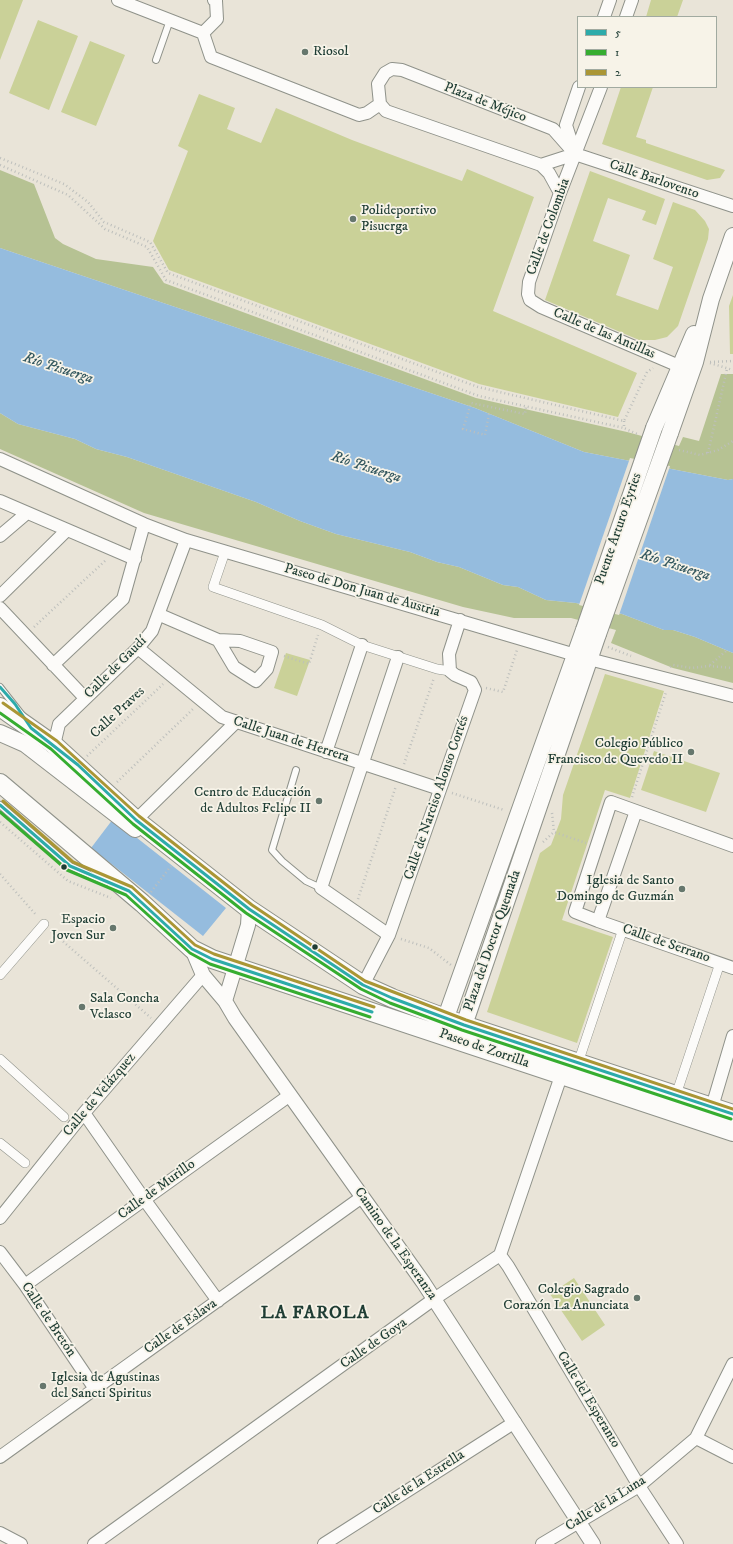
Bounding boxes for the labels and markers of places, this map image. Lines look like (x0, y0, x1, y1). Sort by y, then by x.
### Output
place label: Riosol (313, 44, 348, 60)
marker: Riosol (300, 47, 310, 57)
place label: Polideportivo Pisuerga (361, 203, 436, 236)
marker: Polideportivo Pisuerga (348, 214, 358, 224)
place label: Colegio Público Francisco de Quevedo II (548, 736, 683, 768)
marker: Colegio Público Francisco de Quevedo II (686, 747, 696, 757)
place label: Centro de Educación de Adultos Felipe II (194, 785, 311, 818)
marker: Centro de Educación de Adultos Felipe II (314, 796, 324, 806)
unlabelled marker (59, 862, 69, 872)
place label: Iglesia de Santo Domingo de Guzmán (557, 873, 674, 906)
marker: Iglesia de Santo Domingo de Guzmán (677, 884, 687, 894)
place label: Espacio Joven Sur (51, 912, 105, 944)
marker: Espacio Joven Sur (108, 923, 118, 933)
unlabelled marker (310, 942, 320, 952)
place label: Sala Concha Velasco (90, 991, 159, 1024)
marker: Sala Concha Velasco (77, 1002, 87, 1012)
place label: Colegio Sagrado Corazón La Anunciata (503, 1282, 629, 1314)
marker: Colegio Sagrado Corazón La Anunciata (632, 1293, 642, 1303)
place label: Iglesia de Agustinas del Sancti Spiritus (51, 1370, 160, 1402)
marker: Iglesia de Agustinas del Sancti Spiritus (38, 1381, 48, 1391)

